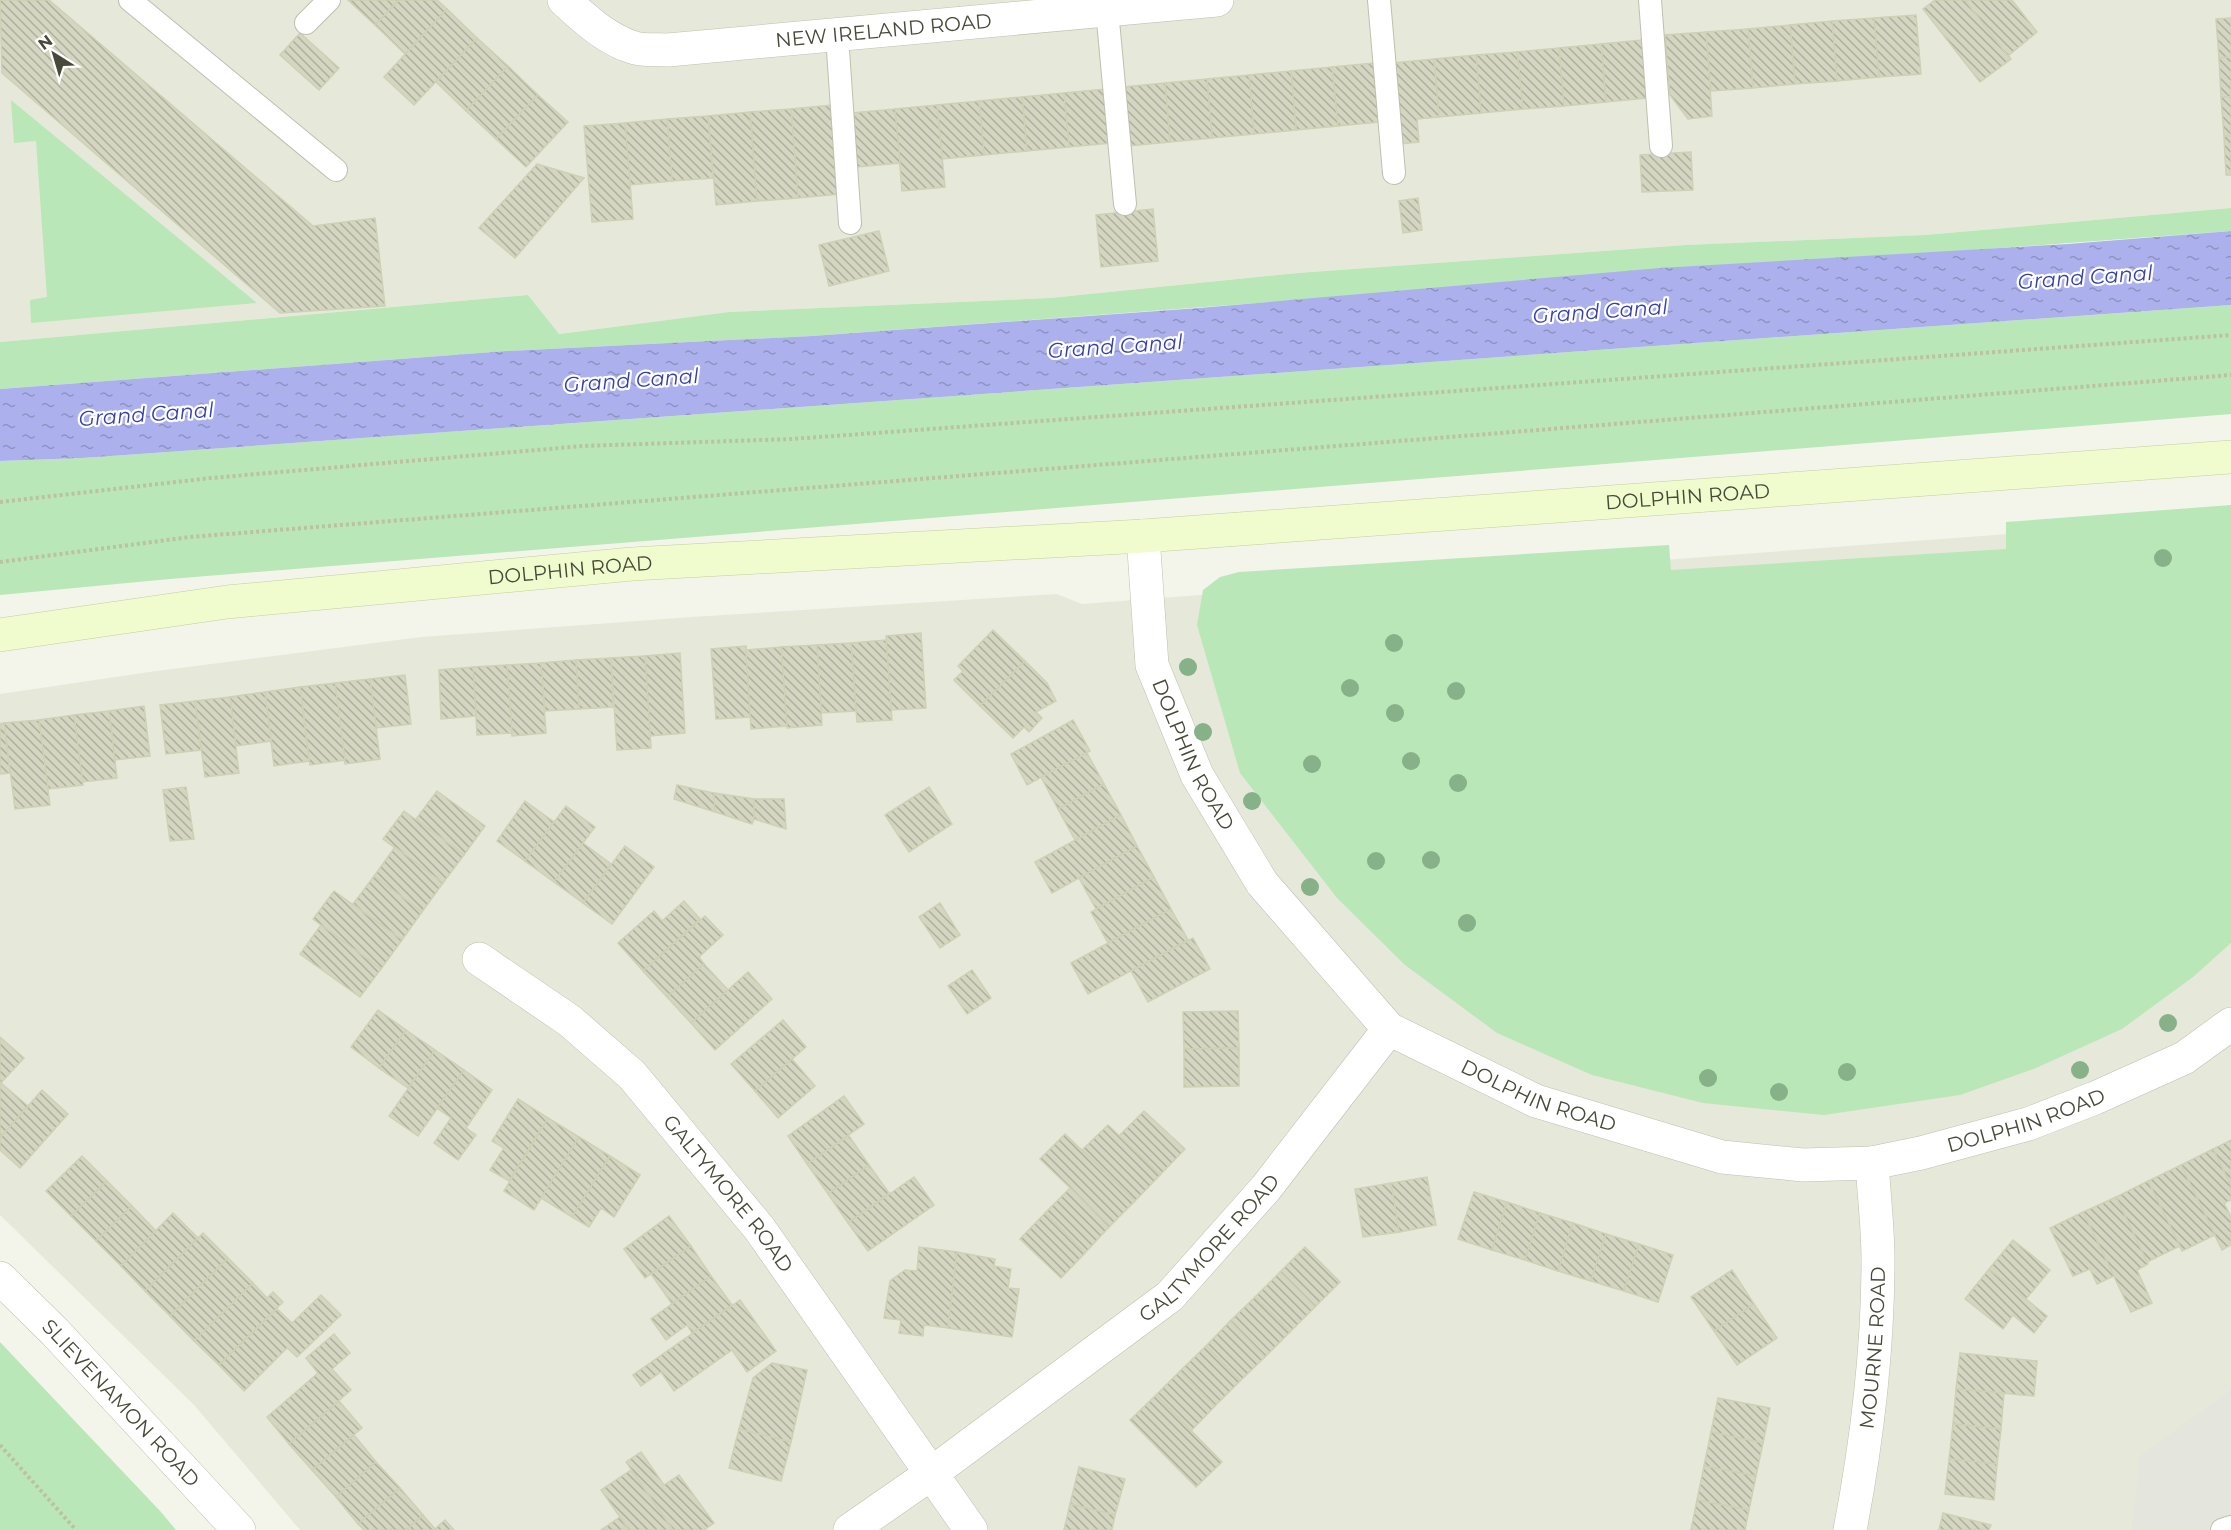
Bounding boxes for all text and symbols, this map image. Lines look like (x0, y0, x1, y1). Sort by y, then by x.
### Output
street label: NEW IRELAND ROAD (774, 9, 993, 52)
north arrow (24, 24, 84, 84)
text: N (34, 31, 56, 54)
water label: Grand Canal (2017, 260, 2154, 294)
water label: Grand Canal (1532, 294, 1669, 328)
water label: Grand Canal (1047, 329, 1184, 363)
water label: Grand Canal (563, 363, 700, 397)
water label: Grand Canal (78, 397, 215, 431)
street label: DOLPHIN ROAD (1604, 479, 1771, 514)
street label: DOLPHIN ROAD (487, 551, 653, 589)
street label: DOLPHIN ROAD (1147, 675, 1239, 835)
street label: DOLPHIN ROAD (1457, 1054, 1619, 1136)
street label: DOLPHIN ROAD (1944, 1083, 2109, 1157)
street label: GALTYMORE ROAD (658, 1110, 798, 1277)
street label: GALTYMORE ROAD (1134, 1169, 1284, 1327)
street label: MOURNE ROAD (1854, 1266, 1890, 1430)
street label: SLIEVENAMON ROAD (37, 1314, 205, 1492)

